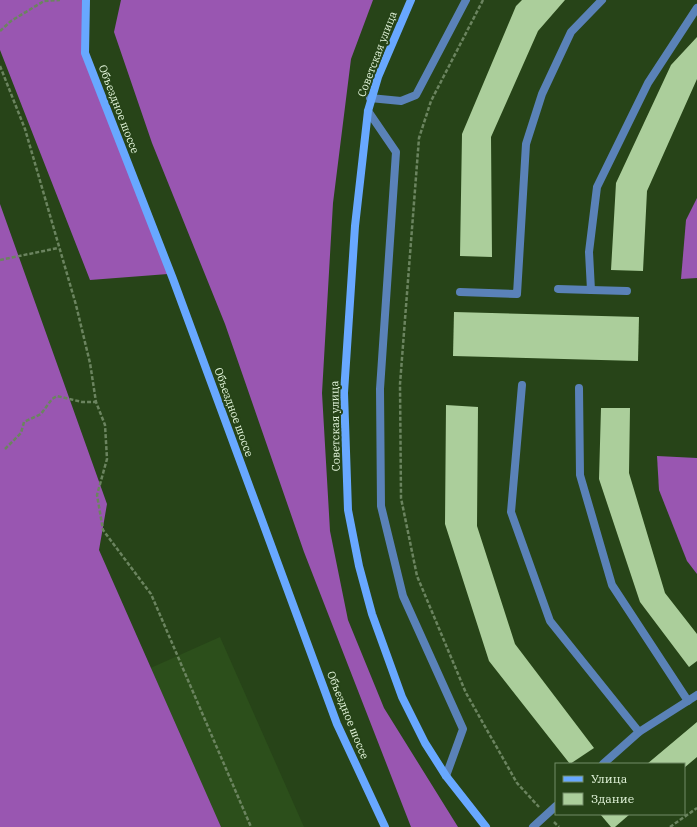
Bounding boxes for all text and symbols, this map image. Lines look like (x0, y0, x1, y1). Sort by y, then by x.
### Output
street label: Советская улица (354, 9, 400, 99)
street label: Объездное шоссе (96, 63, 142, 155)
street label: Объездное шоссе (211, 365, 257, 459)
street label: Советская улица (327, 381, 343, 471)
street label: Объездное шоссе (324, 669, 372, 761)
legend (555, 763, 685, 815)
text: Улица (591, 771, 628, 786)
text: Здание (591, 791, 634, 806)

